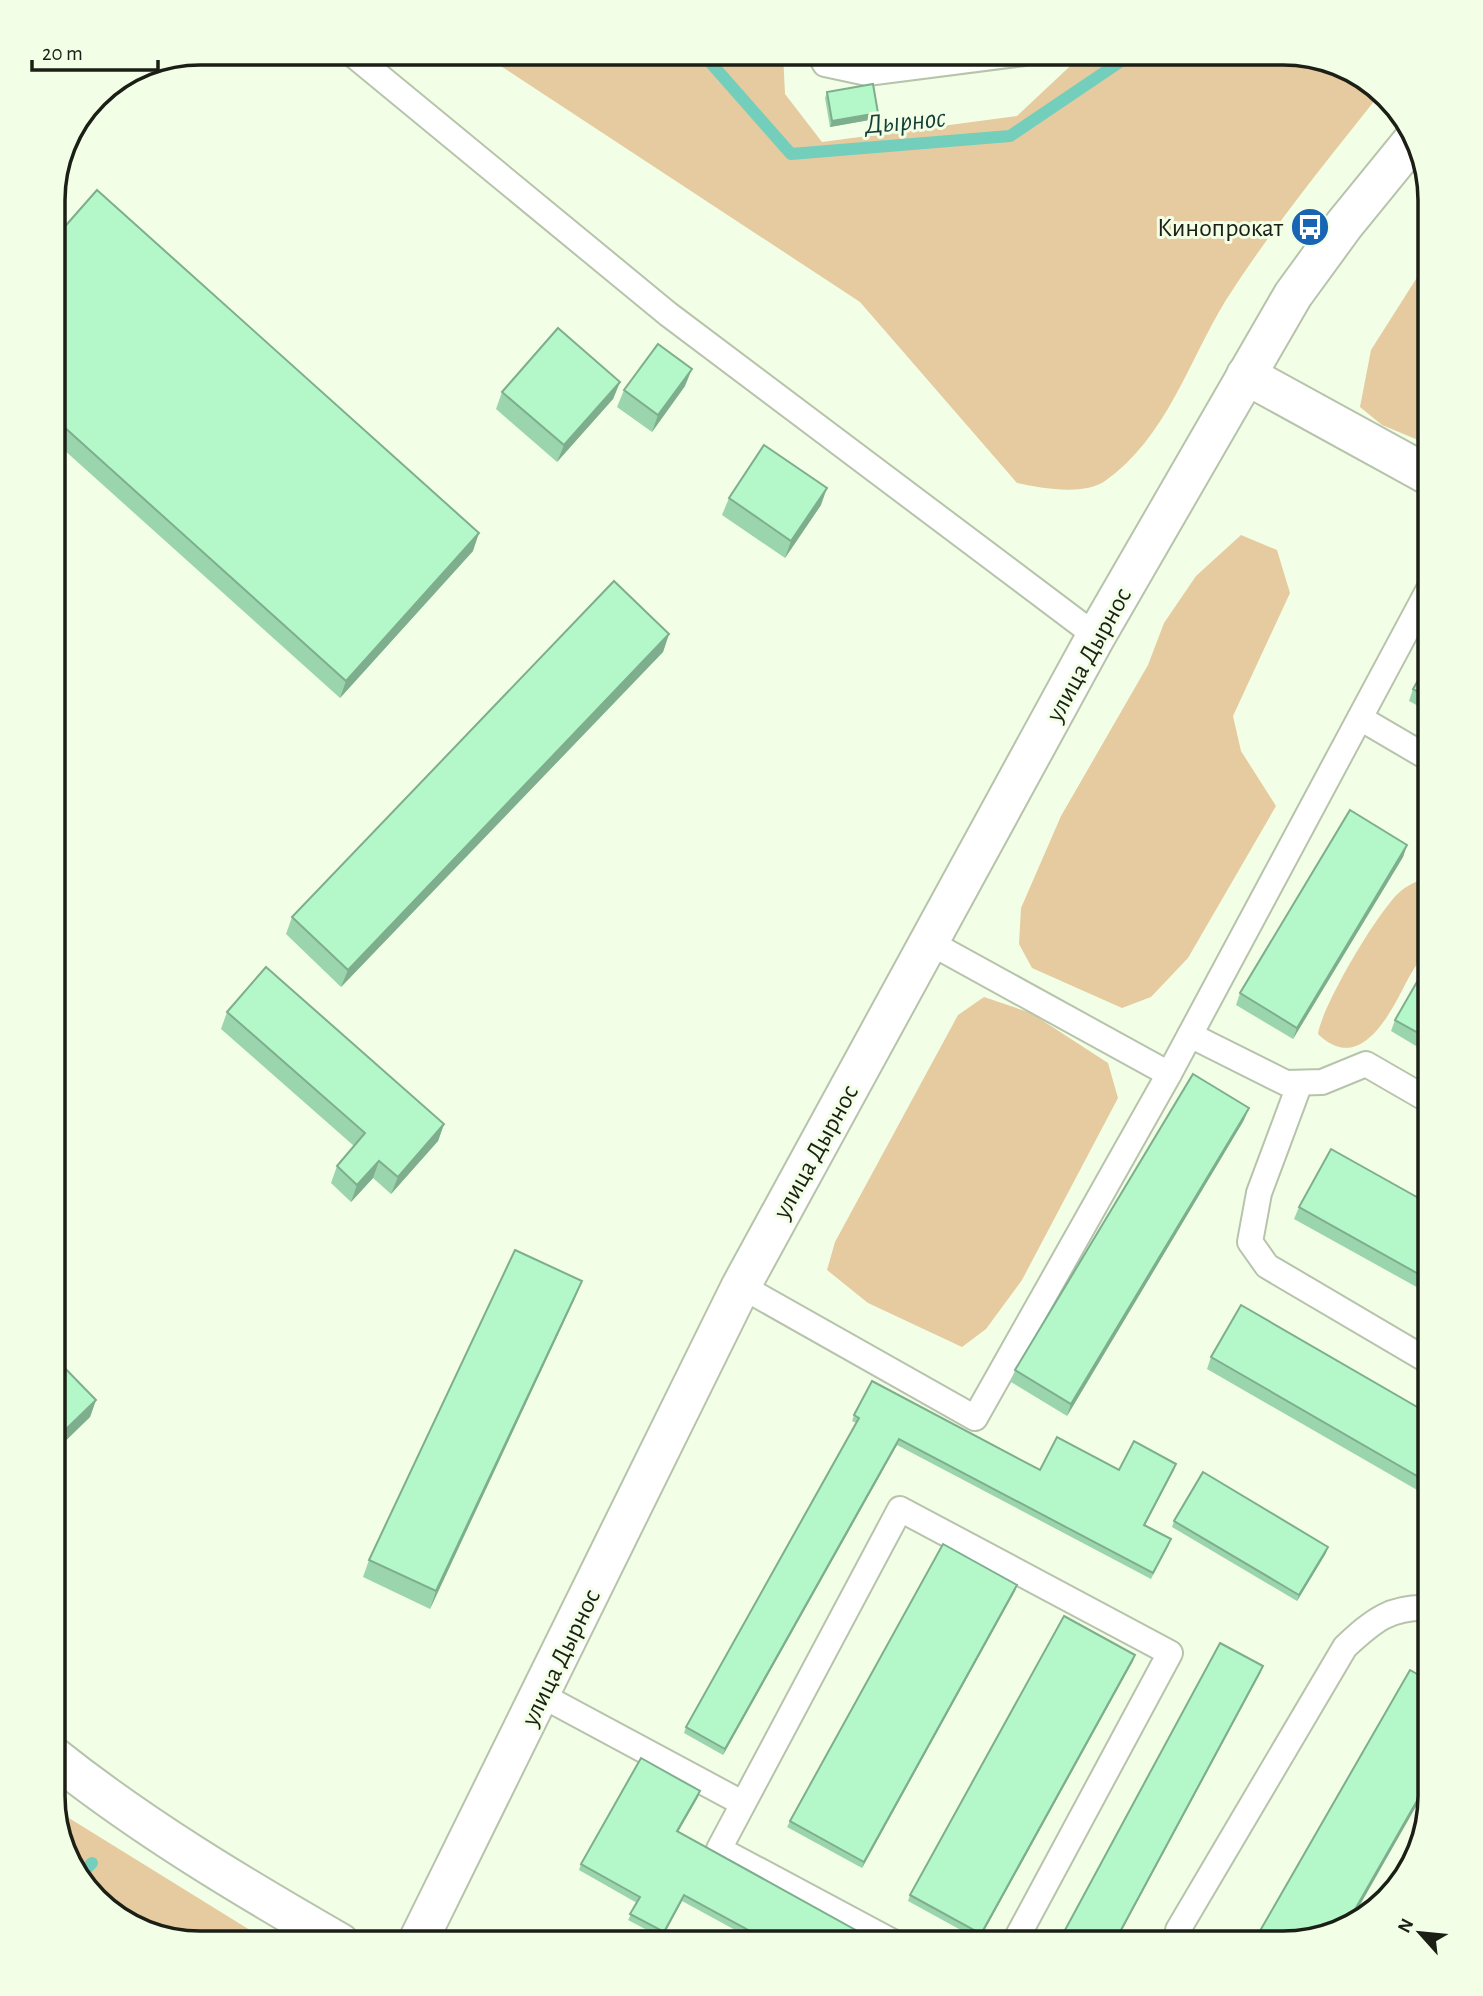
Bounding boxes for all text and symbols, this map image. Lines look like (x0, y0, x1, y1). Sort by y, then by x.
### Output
scale bar (32, 28, 158, 72)
text: 20 m (42, 43, 83, 64)
water label: Дырнос (862, 104, 947, 140)
bus stop icon: Кинопрокат (1289, 206, 1331, 248)
place label: Кинопрокат (1157, 215, 1284, 241)
street label: улица Дырнос (1041, 583, 1136, 727)
street label: улица Дырнос (768, 1080, 863, 1224)
street label: улица Дырнос (516, 1585, 605, 1731)
north arrow (1385, 1898, 1455, 1968)
text: N (1395, 1916, 1418, 1936)

